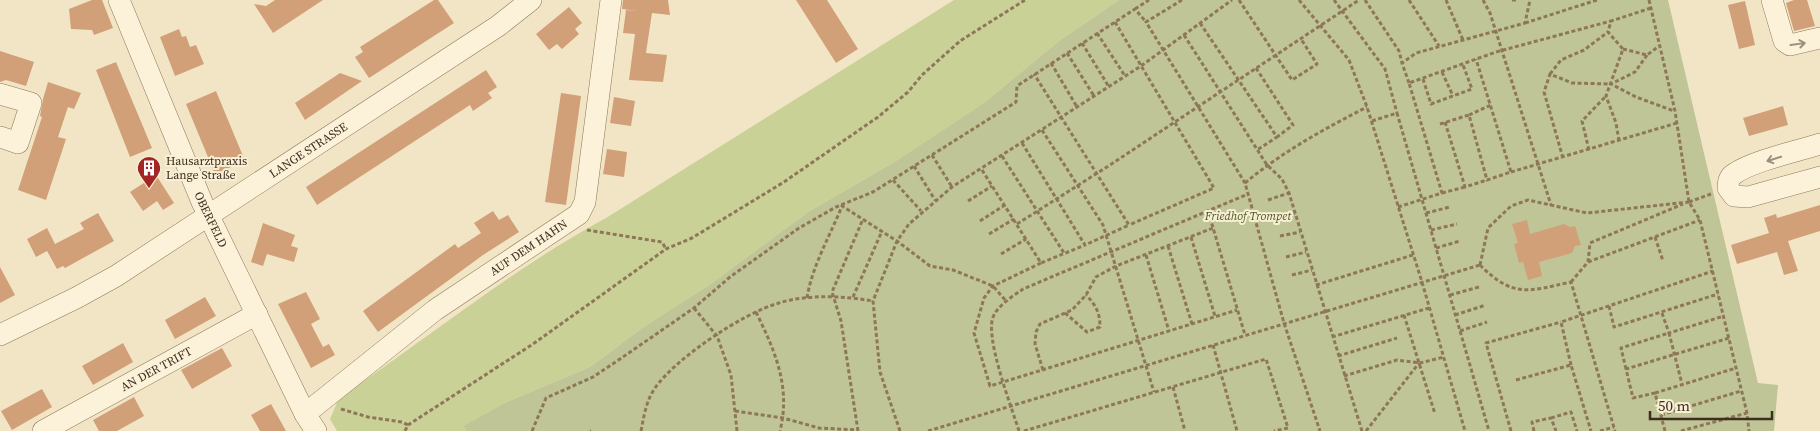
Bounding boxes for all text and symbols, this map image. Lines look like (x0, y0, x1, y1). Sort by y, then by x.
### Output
one-way arrow (1790, 38, 1806, 48)
street label: LANGE STRASSE (266, 119, 350, 182)
place label: Hausarztpraxis Lange Straße (166, 153, 247, 183)
one-way arrow (1766, 154, 1782, 164)
building icon: Hausarztpraxis Lange Straße (136, 155, 162, 189)
street label: OBERFELD (191, 189, 231, 250)
park label: Friedhof Trompet (1204, 208, 1292, 224)
street label: AUF DEM HAHN (487, 216, 571, 279)
street label: AN DER TRIFT (118, 343, 195, 395)
scale bar (1650, 388, 1772, 420)
text: 50 m (1658, 395, 1690, 416)

